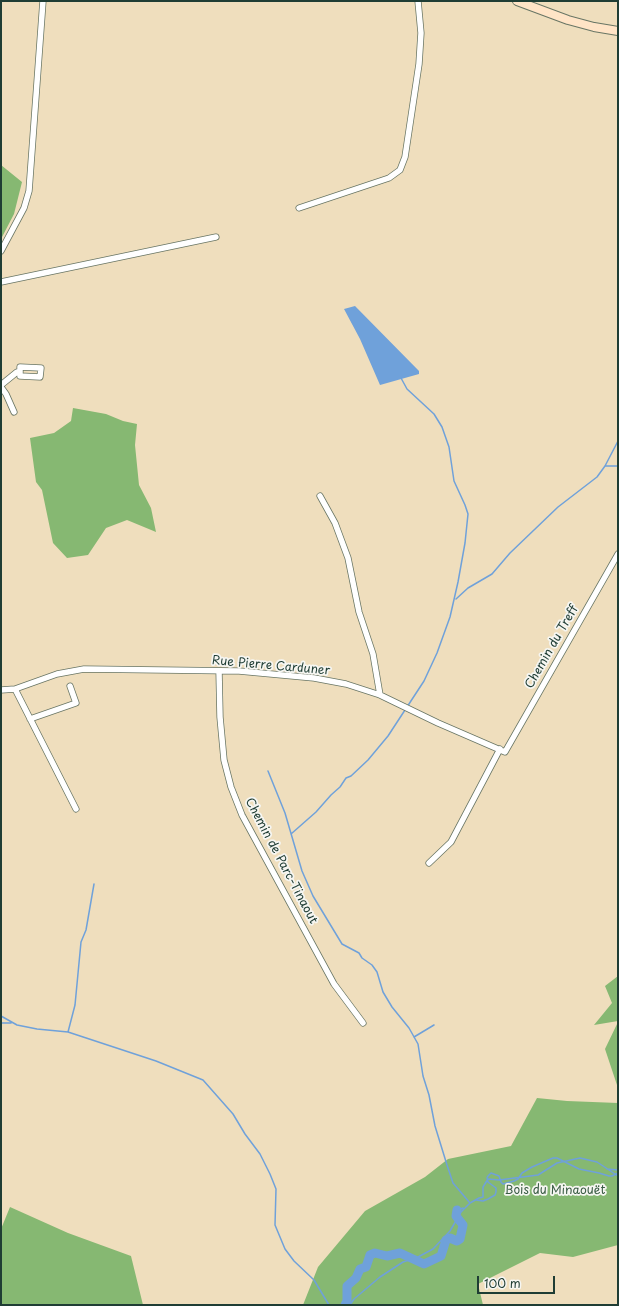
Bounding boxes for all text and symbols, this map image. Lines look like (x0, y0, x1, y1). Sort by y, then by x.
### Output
street label: Chemin du Treff (522, 603, 582, 691)
street label: Rue Pierre Carduner (211, 654, 331, 678)
street label: Chemin de Parc-Tinaout (242, 796, 320, 926)
park label: Bois du Minaouët (505, 1184, 605, 1198)
scale bar (479, 1268, 557, 1294)
text: 100 m (484, 1274, 521, 1292)

